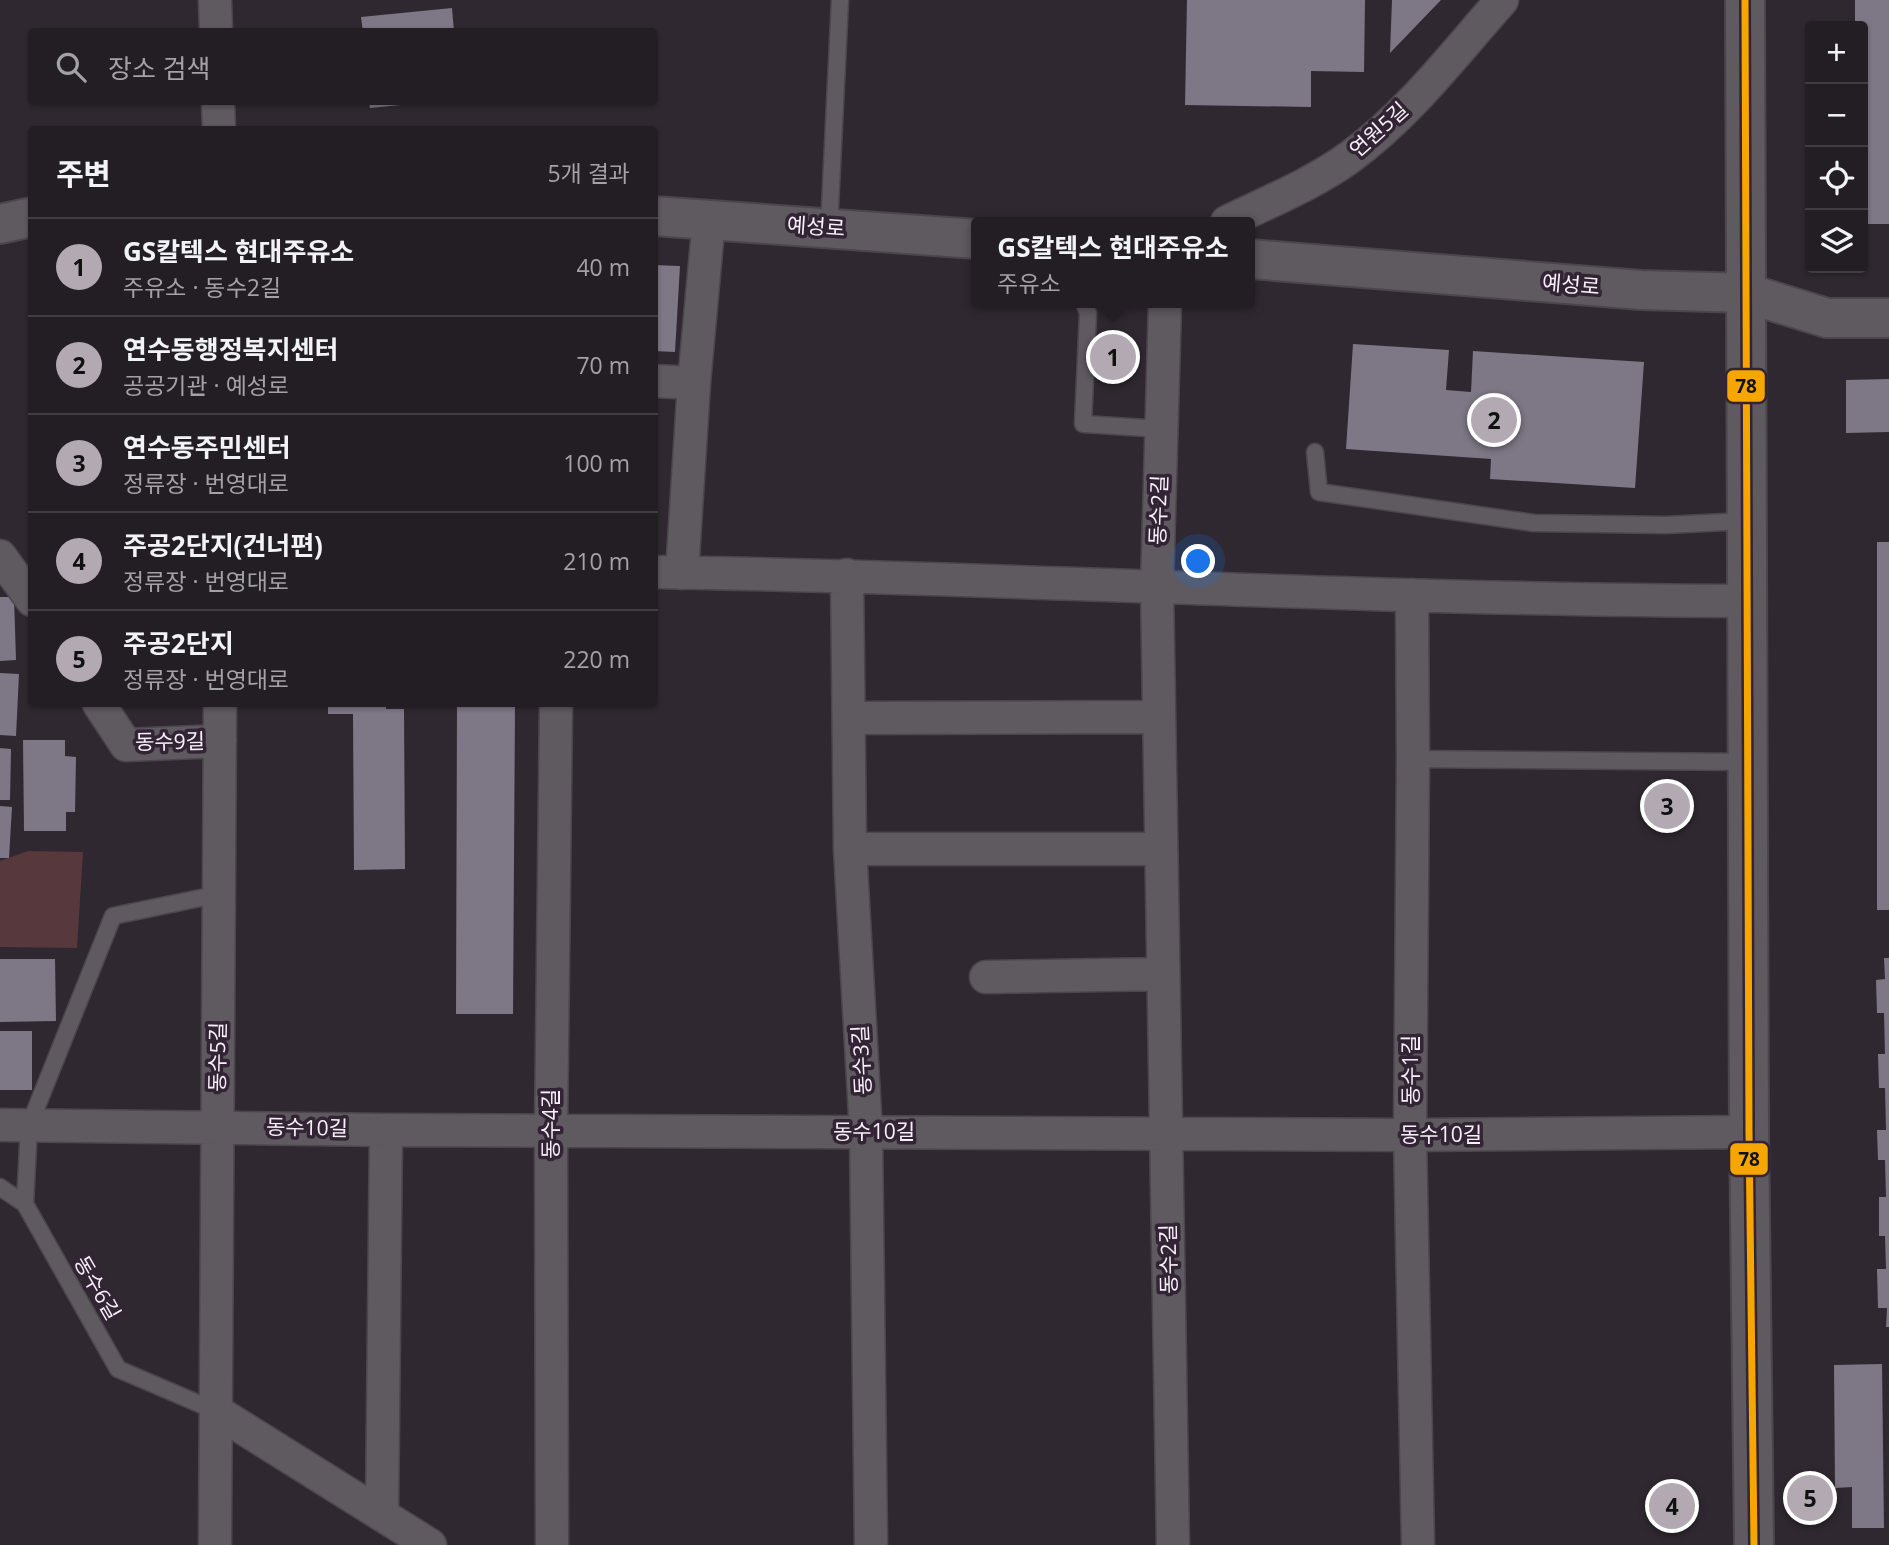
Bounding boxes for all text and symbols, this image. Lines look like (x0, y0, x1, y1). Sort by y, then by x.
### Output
map controls (1805, 21, 1868, 273)
button: + (1805, 21, 1868, 84)
search box (28, 28, 658, 105)
icon: search (52, 48, 90, 86)
text: 장소 검색 (108, 50, 210, 86)
button: − (1805, 84, 1868, 147)
street label: 연원5길 (1343, 95, 1414, 163)
button: locate (1805, 147, 1868, 210)
text: 주변 (56, 153, 111, 194)
text: 5개 결과 (547, 157, 630, 189)
street label: 예성로 (786, 210, 846, 242)
button: layers (1805, 210, 1868, 273)
popup (971, 217, 1255, 308)
text: GS칼텍스 현대주유소 (997, 229, 1229, 265)
text: GS칼텍스 현대주유소 (123, 233, 354, 269)
text: 1 (72, 251, 86, 283)
text: 40 m (576, 251, 630, 283)
text: 주유소 (997, 267, 1061, 299)
street label: 예성로 (1541, 268, 1601, 300)
text: 주유소 · 동수2길 (123, 271, 281, 303)
text: 연수동행정복지센터 (123, 331, 338, 367)
pin: 1 (1090, 331, 1136, 383)
text: 2 (72, 349, 86, 381)
text: 70 m (576, 349, 630, 381)
text: 공공기관 · 예성로 (123, 369, 289, 401)
line badge: 78 (1726, 369, 1766, 403)
text: 78 (1735, 373, 1757, 399)
pin: 2 (1471, 394, 1517, 446)
text: 연수동주민센터 (123, 429, 290, 465)
text: 3 (72, 447, 86, 479)
text: 100 m (563, 447, 630, 479)
text: 정류장 · 번영대로 (123, 467, 289, 499)
street label: 동수2길 (1143, 475, 1173, 545)
text: 주공2단지(건너편) (123, 527, 323, 563)
your location (1181, 544, 1215, 578)
text: 4 (72, 545, 86, 577)
text: 210 m (563, 545, 630, 577)
text: 정류장 · 번영대로 (123, 565, 289, 597)
text: 주공2단지 (123, 625, 234, 661)
text: 5 (72, 643, 86, 675)
text: 220 m (563, 643, 630, 675)
text: 정류장 · 번영대로 (123, 663, 289, 695)
street label: 동수9길 (135, 726, 205, 756)
pin: 3 (1644, 780, 1690, 832)
street label: 동수5길 (202, 1022, 232, 1092)
street label: 동수3길 (845, 1024, 877, 1096)
street label: 동수1길 (1396, 1035, 1424, 1105)
street label: 동수4길 (536, 1089, 564, 1159)
street label: 동수10길 (266, 1112, 348, 1142)
street label: 동수10길 (833, 1117, 915, 1145)
street label: 동수10길 (1400, 1120, 1482, 1148)
line badge: 78 (1729, 1142, 1769, 1176)
text: 78 (1738, 1146, 1760, 1172)
street label: 동수2길 (1153, 1224, 1183, 1294)
street label: 동수6길 (68, 1250, 127, 1325)
pin: 5 (1787, 1472, 1833, 1524)
pin: 4 (1649, 1480, 1695, 1532)

